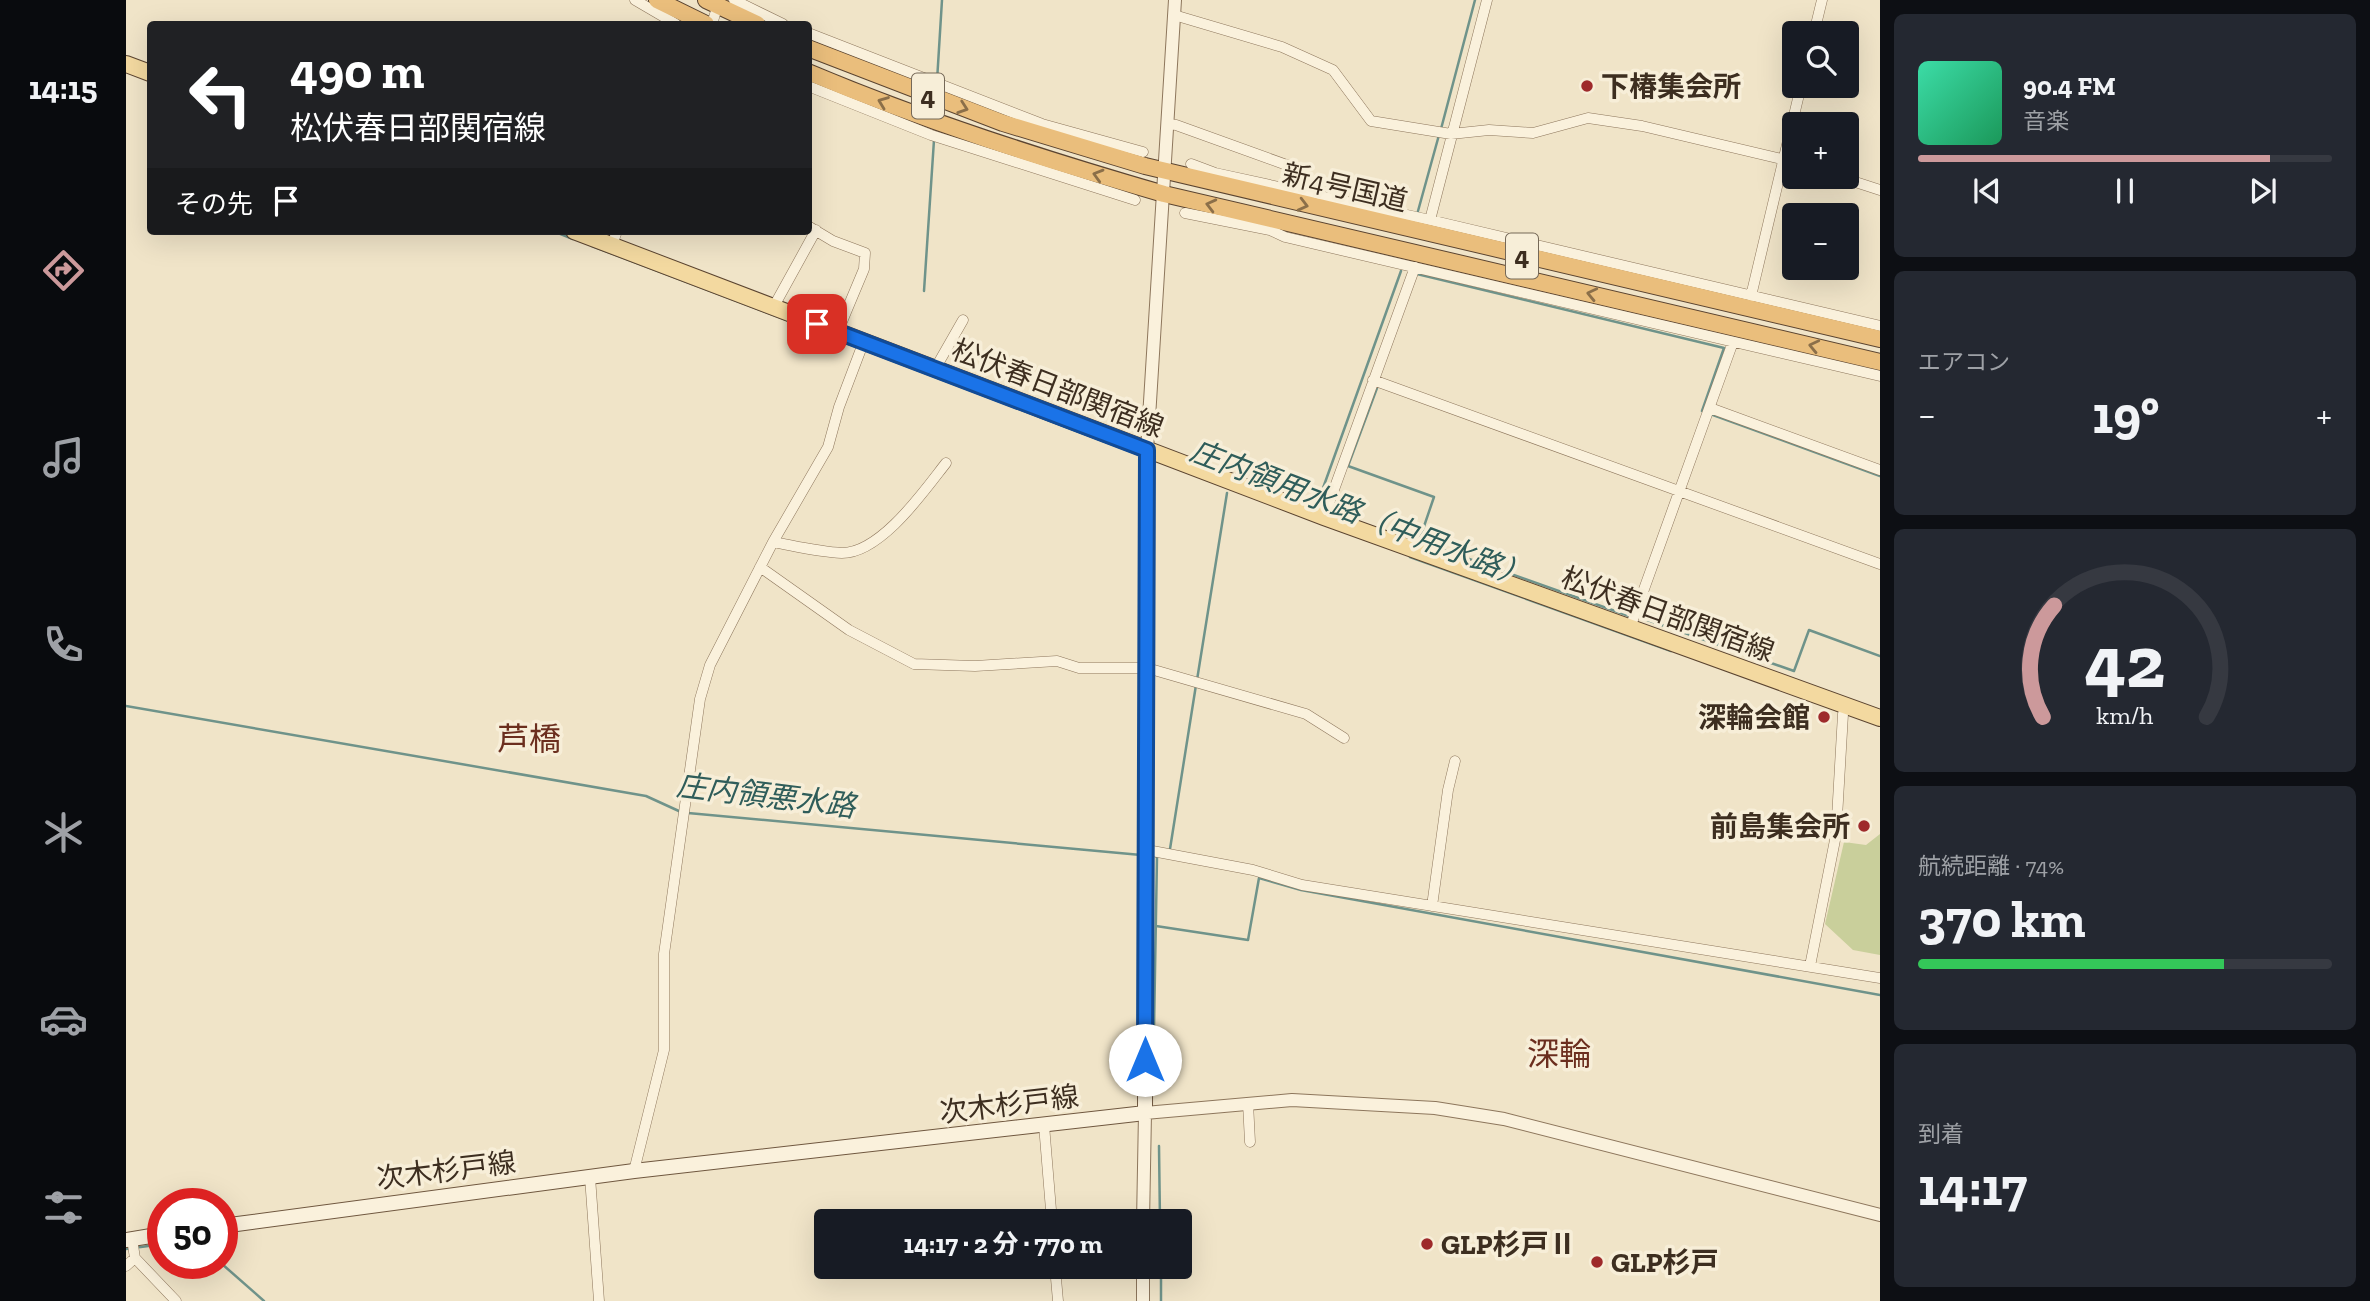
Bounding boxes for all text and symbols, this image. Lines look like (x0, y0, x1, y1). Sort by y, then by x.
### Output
map controls (1782, 21, 1859, 280)
button: search (1782, 21, 1859, 98)
text: 490 m (290, 42, 424, 101)
icon: left (175, 49, 266, 140)
text: 14:15 (29, 69, 97, 107)
place label: 下椿集会所 (1601, 70, 1741, 103)
text: 90.4 FM (2023, 70, 2116, 102)
road number: 4 (912, 74, 944, 118)
marker: 下椿集会所 (1579, 78, 1595, 94)
one-way arrow (877, 96, 889, 110)
one-way arrow (957, 100, 969, 114)
text: 音楽 (2023, 107, 2069, 135)
text: 松伏春日部関宿線 (290, 109, 546, 147)
button: + (1782, 112, 1859, 189)
street label: 新4号国道 (1279, 157, 1411, 218)
one-way arrow (1092, 169, 1104, 184)
icon: previous (1968, 172, 2006, 210)
icon: pause (2106, 172, 2144, 210)
icon: next (2244, 172, 2282, 210)
icon: arrive (267, 182, 305, 220)
text: その先 (175, 188, 253, 220)
one-way arrow (1297, 196, 1309, 211)
one-way arrow (1205, 199, 1217, 213)
button: − (1782, 203, 1859, 280)
road number: 4 (1506, 233, 1538, 278)
icon: directions (39, 246, 88, 295)
one-way arrow (1586, 288, 1598, 303)
pin (787, 294, 847, 354)
icon: arrive (798, 305, 836, 343)
street label: 松伏春日部関宿線 (947, 333, 1168, 444)
one-way arrow (1808, 340, 1820, 354)
text: エアコン (1918, 348, 2010, 376)
text: 19° (2092, 384, 2159, 446)
text: − (1918, 392, 1936, 438)
text: + (2316, 392, 2332, 438)
icon: music (39, 433, 88, 482)
water label: 庄内領用水路（中用水路） (1186, 433, 1534, 595)
street label: 松伏春日部関宿線 (1557, 561, 1779, 668)
text: 42 (2085, 618, 2165, 706)
icon: phone (39, 620, 88, 669)
text: km/h (2096, 699, 2154, 729)
place label: 深輪会館 (1698, 701, 1810, 734)
marker: 深輪会館 (1816, 709, 1832, 725)
district label: 芦橋 (497, 720, 561, 758)
water label: 庄内領悪水路 (674, 767, 861, 825)
icon: climate (39, 808, 88, 857)
place label: 前島集会所 (1710, 810, 1850, 843)
marker: 前島集会所 (1856, 818, 1872, 834)
text: 航続距離 · 74% (1918, 852, 2064, 880)
text: 370 km (1918, 888, 2085, 950)
icon: car (39, 995, 88, 1044)
position arrow (1108, 1023, 1182, 1097)
district label: 深輪 (1527, 1035, 1591, 1073)
street label: 次木杉戸線 (938, 1080, 1081, 1129)
text: 到着 (1918, 1120, 1964, 1148)
street label: 次木杉戸線 (375, 1146, 518, 1195)
text: 14:17 (1918, 1156, 2027, 1218)
icon: filters (39, 1183, 88, 1232)
speed limit sign: 50 (147, 1188, 238, 1279)
text: 14:17 · 2 分 · 770 m (903, 1228, 1103, 1260)
place label: GLP杉戸Ⅱ (1441, 1228, 1576, 1261)
marker: GLP杉戸Ⅱ (1419, 1236, 1435, 1252)
place label: GLP杉戸 (1611, 1246, 1718, 1279)
marker: GLP杉戸 (1589, 1254, 1605, 1270)

